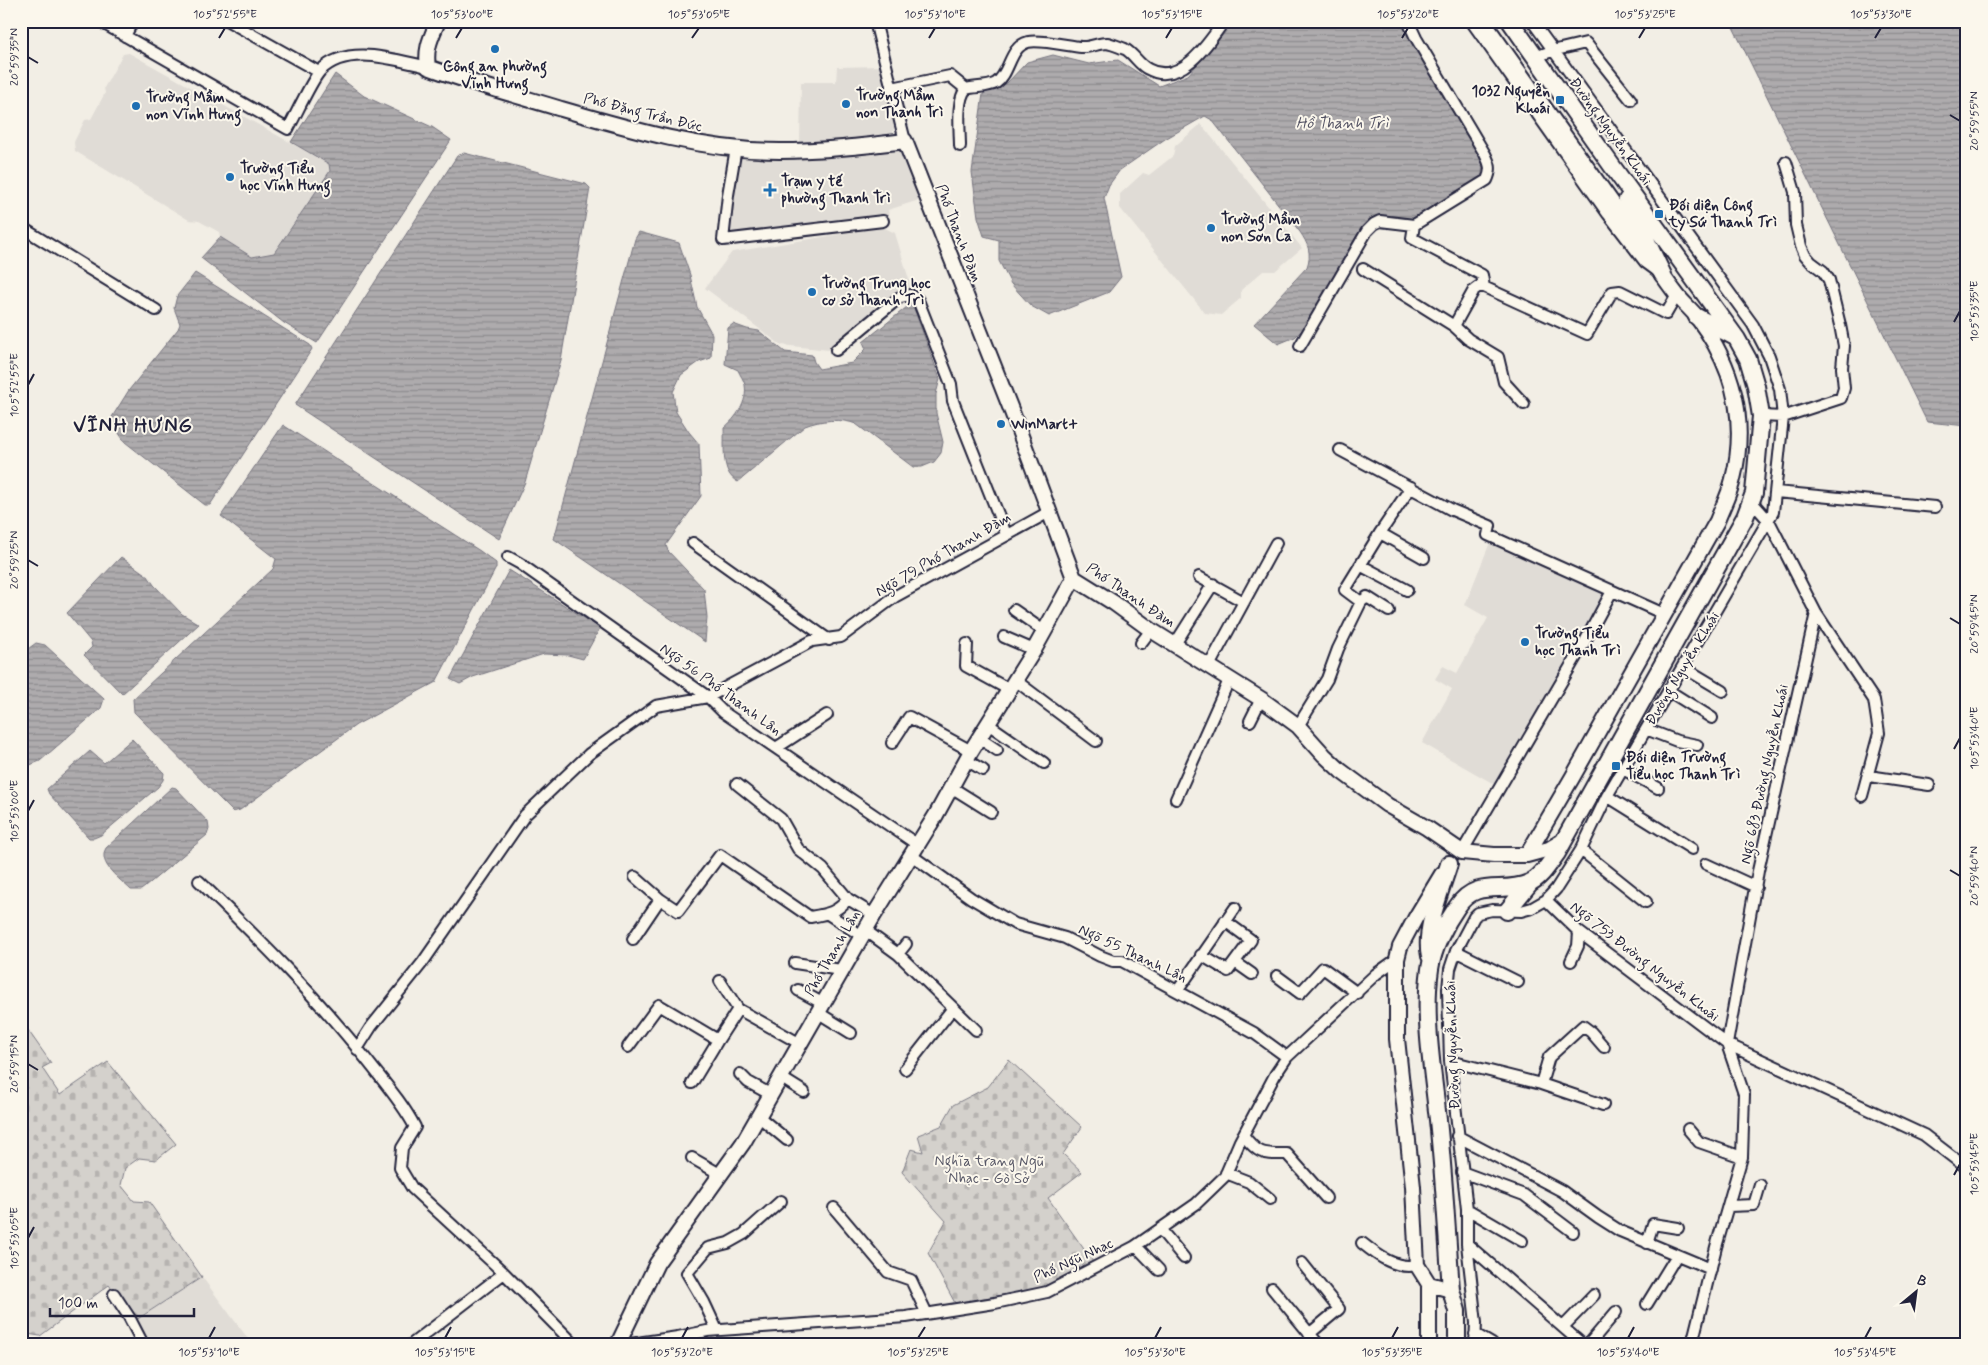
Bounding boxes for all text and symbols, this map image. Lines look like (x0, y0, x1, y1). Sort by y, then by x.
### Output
text: 105°52'55"E (193, 7, 257, 23)
text: 105°53'00"E (431, 7, 493, 23)
text: 105°53'05"E (668, 7, 730, 23)
text: 105°53'10"E (904, 7, 966, 23)
text: 105°53'15"E (1142, 7, 1202, 23)
text: 105°53'20"E (1377, 7, 1439, 23)
text: 105°53'25"E (1614, 7, 1676, 23)
text: 105°53'30"E (1850, 7, 1912, 23)
text: 20°59'35"N (7, 28, 23, 86)
marker: Công an phường Vĩnh Hưng (489, 43, 501, 55)
place label: Công an phường Vĩnh Hưng (443, 57, 547, 96)
street label: Đường Nguyễn Khoái (1563, 74, 1656, 190)
place label: 1032 Nguyễn Khoái (1472, 82, 1551, 119)
place label: Trường Mầm non Thanh Trì (856, 86, 944, 123)
place label: Trường Mầm non Vĩnh Hưng (146, 88, 241, 127)
street label: Phố Đặng Trần Đức (581, 89, 704, 138)
text: 20°59'55"N (1967, 91, 1983, 151)
marker: 1032 Nguyễn Khoái (1554, 94, 1566, 106)
marker: Trường Mầm non Thanh Trì (840, 98, 852, 110)
marker: Trường Mầm non Vĩnh Hưng (130, 100, 142, 112)
water label: Hồ Thanh Trì (1296, 113, 1389, 134)
place label: Trường Tiểu học Vĩnh Hưng (240, 159, 331, 198)
marker: Trường Tiểu học Vĩnh Hưng (224, 171, 236, 183)
place label: Trạm y tế phường Thanh Trì (781, 172, 891, 211)
street label: Phố Thanh Đàm (930, 182, 986, 285)
marker: Trạm y tế phường Thanh Trì (763, 183, 777, 197)
place label: Đối diện Công ty Sứ Thanh Trì (1668, 196, 1777, 233)
marker: Đối diện Công ty Sứ Thanh Trì (1653, 208, 1665, 220)
place label: Trường Mầm non Sơn Ca (1221, 210, 1300, 247)
marker: Trường Mầm non Sơn Ca (1205, 222, 1217, 234)
place label: Trường Trung học cơ sở Thanh Trì (822, 274, 931, 311)
text: 105°53'35"E (1967, 281, 1983, 341)
marker: Trường Trung học cơ sở Thanh Trì (806, 286, 818, 298)
text: 105°52'55"E (7, 353, 23, 417)
district label: VĨNH HƯNG (73, 413, 193, 440)
place label: WinMart+ (1010, 415, 1078, 435)
marker: WinMart+ (995, 418, 1007, 430)
street label: Ngõ 79 Phố Thanh Đàm (872, 508, 1016, 603)
text: 20°59'25"N (7, 531, 23, 589)
street label: Phố Thanh Đàm (1082, 559, 1179, 633)
text: 20°59'45"N (1967, 594, 1983, 654)
street label: Đường Nguyễn Khoái (1641, 608, 1726, 729)
place label: Trường Tiểu học Thanh Trì (1535, 624, 1621, 661)
marker: Trường Tiểu học Thanh Trì (1519, 636, 1531, 648)
street label: Ngõ 56 Phố Thanh Lân (655, 639, 785, 742)
street label: Ngõ 683 Đường Nguyễn Khoái (1736, 683, 1795, 866)
text: 105°53'40"E (1967, 706, 1983, 770)
place label: Đối diện Trường Tiểu học Thanh Trì (1626, 748, 1740, 785)
marker: Đối diện Trường Tiểu học Thanh Trì (1610, 760, 1622, 772)
text: 105°53'00"E (7, 780, 23, 842)
text: 20°59'40"N (1967, 846, 1983, 906)
street label: Ngõ 753 Đường Nguyễn Khoái (1565, 897, 1723, 1027)
street label: Phố Thanh Lân (800, 907, 866, 1000)
street label: Ngõ 55 Thanh Lân (1074, 920, 1190, 989)
street label: Đường Nguyễn Khoái (1441, 980, 1466, 1110)
text: 20°59'15"N (7, 1035, 23, 1093)
text: 105°53'45"E (1967, 1133, 1983, 1195)
park label: Nghĩa trang Ngũ Nhạc - Gò Sở (935, 1152, 1044, 1189)
text: 105°53'05"E (7, 1207, 23, 1269)
street label: Phố Ngũ Nhạc (1030, 1234, 1117, 1289)
north arrow (1890, 1268, 1940, 1318)
text: B (1914, 1271, 1930, 1292)
scale bar (50, 1285, 194, 1317)
text: 100 m (58, 1294, 98, 1314)
text: 105°53'10"E (178, 1345, 240, 1361)
text: 105°53'15"E (415, 1345, 475, 1361)
text: 105°53'20"E (651, 1345, 713, 1361)
text: 105°53'25"E (887, 1345, 949, 1361)
text: 105°53'30"E (1124, 1345, 1186, 1361)
text: 105°53'35"E (1362, 1345, 1422, 1361)
text: 105°53'40"E (1596, 1345, 1660, 1361)
text: 105°53'45"E (1834, 1345, 1896, 1361)

